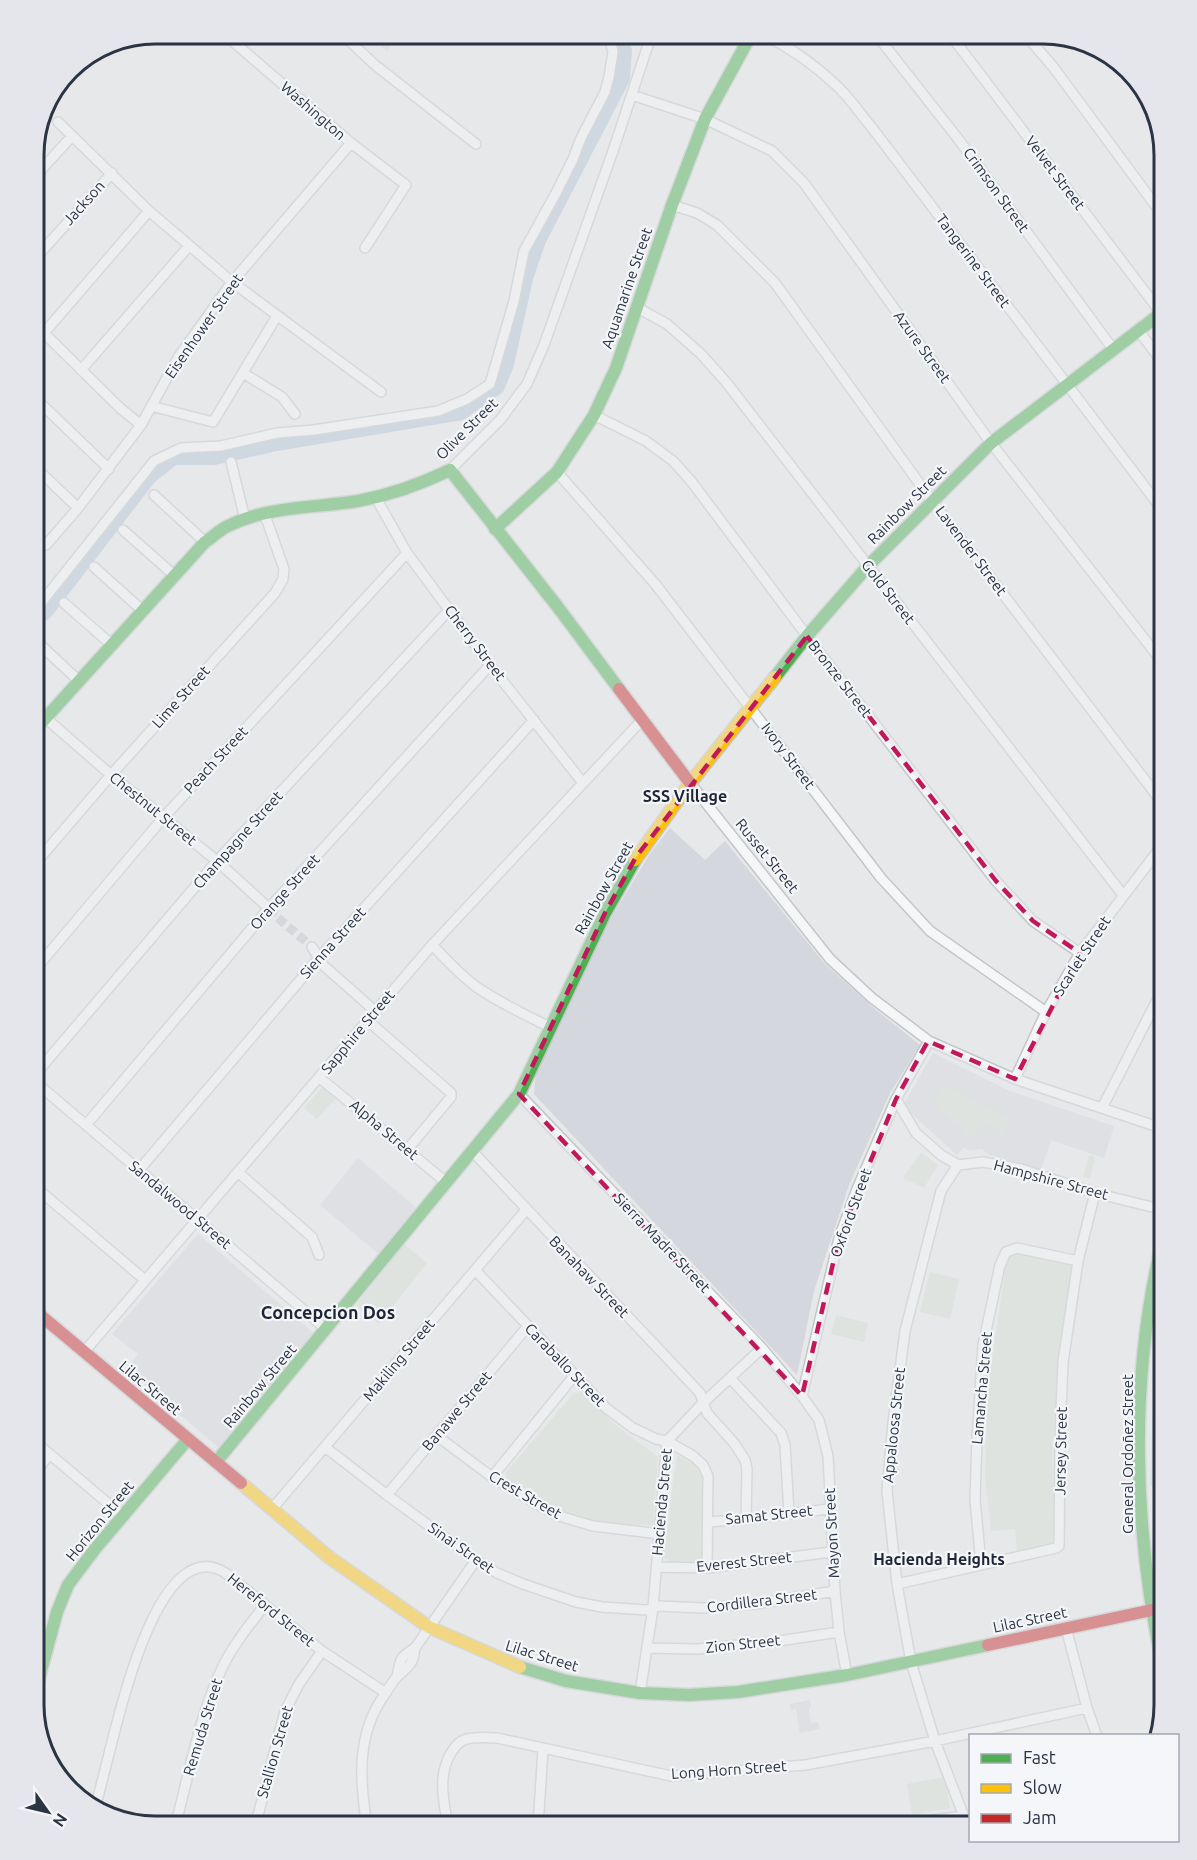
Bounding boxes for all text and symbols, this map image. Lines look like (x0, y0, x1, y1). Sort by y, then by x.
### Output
street label: Washington (277, 78, 349, 143)
street label: Velvet Street (1022, 132, 1089, 213)
street label: Crimson Street (960, 144, 1033, 235)
street label: Jackson (59, 177, 108, 228)
street label: Tangerine Street (933, 211, 1014, 311)
street label: Aquamarine Street (598, 225, 655, 351)
street label: Eisenhower Street (161, 270, 246, 381)
street label: Azure Street (891, 307, 954, 386)
street label: Olive Street (432, 394, 501, 463)
street label: Rainbow Street (864, 462, 949, 547)
street label: Lavender Street (932, 503, 1011, 599)
street label: Gold Street (858, 556, 919, 627)
street label: Cherry Street (441, 602, 509, 684)
street label: Bronze Street (805, 637, 876, 721)
street label: Lime Street (148, 662, 213, 731)
street label: Ivory Street (758, 719, 819, 792)
street label: Peach Street (180, 723, 251, 797)
street label: Chestnut Street (106, 768, 200, 849)
street label: Champagne Street (189, 787, 286, 892)
district label: SSS Village (643, 787, 727, 805)
street label: Russet Street (732, 815, 803, 896)
street label: Rainbow Street (571, 838, 636, 937)
street label: Orange Street (246, 850, 323, 933)
street label: Sienna Street (296, 903, 369, 982)
street label: Scarlet Street (1050, 913, 1114, 999)
street label: Sapphire Street (317, 986, 398, 1077)
street label: Alpha Street (347, 1096, 422, 1163)
street label: Hampshire Street (992, 1156, 1110, 1203)
street label: Sandalwood Street (126, 1157, 235, 1252)
street label: Oxford Street (827, 1166, 875, 1260)
street label: Sierra Madre Street (611, 1190, 714, 1296)
street label: Banahaw Street (546, 1232, 633, 1321)
district label: Concepcion Dos (261, 1302, 395, 1322)
street label: Makiling Street (359, 1315, 438, 1404)
street label: Caraballo Street (521, 1320, 609, 1410)
street label: Lamancha Street (968, 1331, 995, 1445)
street label: Rainbow Street (220, 1340, 300, 1431)
street label: Lilac Street (116, 1357, 185, 1418)
street label: Appaloosa Street (879, 1366, 908, 1484)
street label: Banawe Street (418, 1367, 495, 1454)
street label: General Ordoñez Street (1119, 1374, 1136, 1534)
street label: Jersey Street (1051, 1406, 1070, 1495)
street label: Hacienda Street (648, 1448, 675, 1556)
street label: Crest Street (486, 1467, 565, 1522)
street label: Horizon Street (62, 1477, 137, 1564)
street label: Mayon Street (821, 1487, 842, 1579)
street label: Samat Street (725, 1501, 813, 1528)
street label: Sinai Street (425, 1519, 498, 1577)
street label: Everest Street (696, 1548, 792, 1575)
district label: Hacienda Heights (873, 1550, 1005, 1568)
street label: Hereford Street (224, 1569, 318, 1650)
street label: Cordillera Street (706, 1585, 818, 1616)
street label: Lilac Street (991, 1603, 1069, 1636)
street label: Zion Street (705, 1631, 781, 1656)
street label: Lilac Street (504, 1636, 581, 1675)
street label: Remuda Street (180, 1676, 225, 1778)
street label: Stallion Street (253, 1703, 296, 1800)
legend (969, 1734, 1179, 1842)
text: Fast (1023, 1747, 1056, 1767)
street label: Long Horn Street (671, 1757, 787, 1782)
text: Slow (1023, 1777, 1062, 1797)
north arrow (18, 1782, 78, 1842)
text: Jam (1023, 1807, 1057, 1827)
text: N (50, 1810, 71, 1830)

